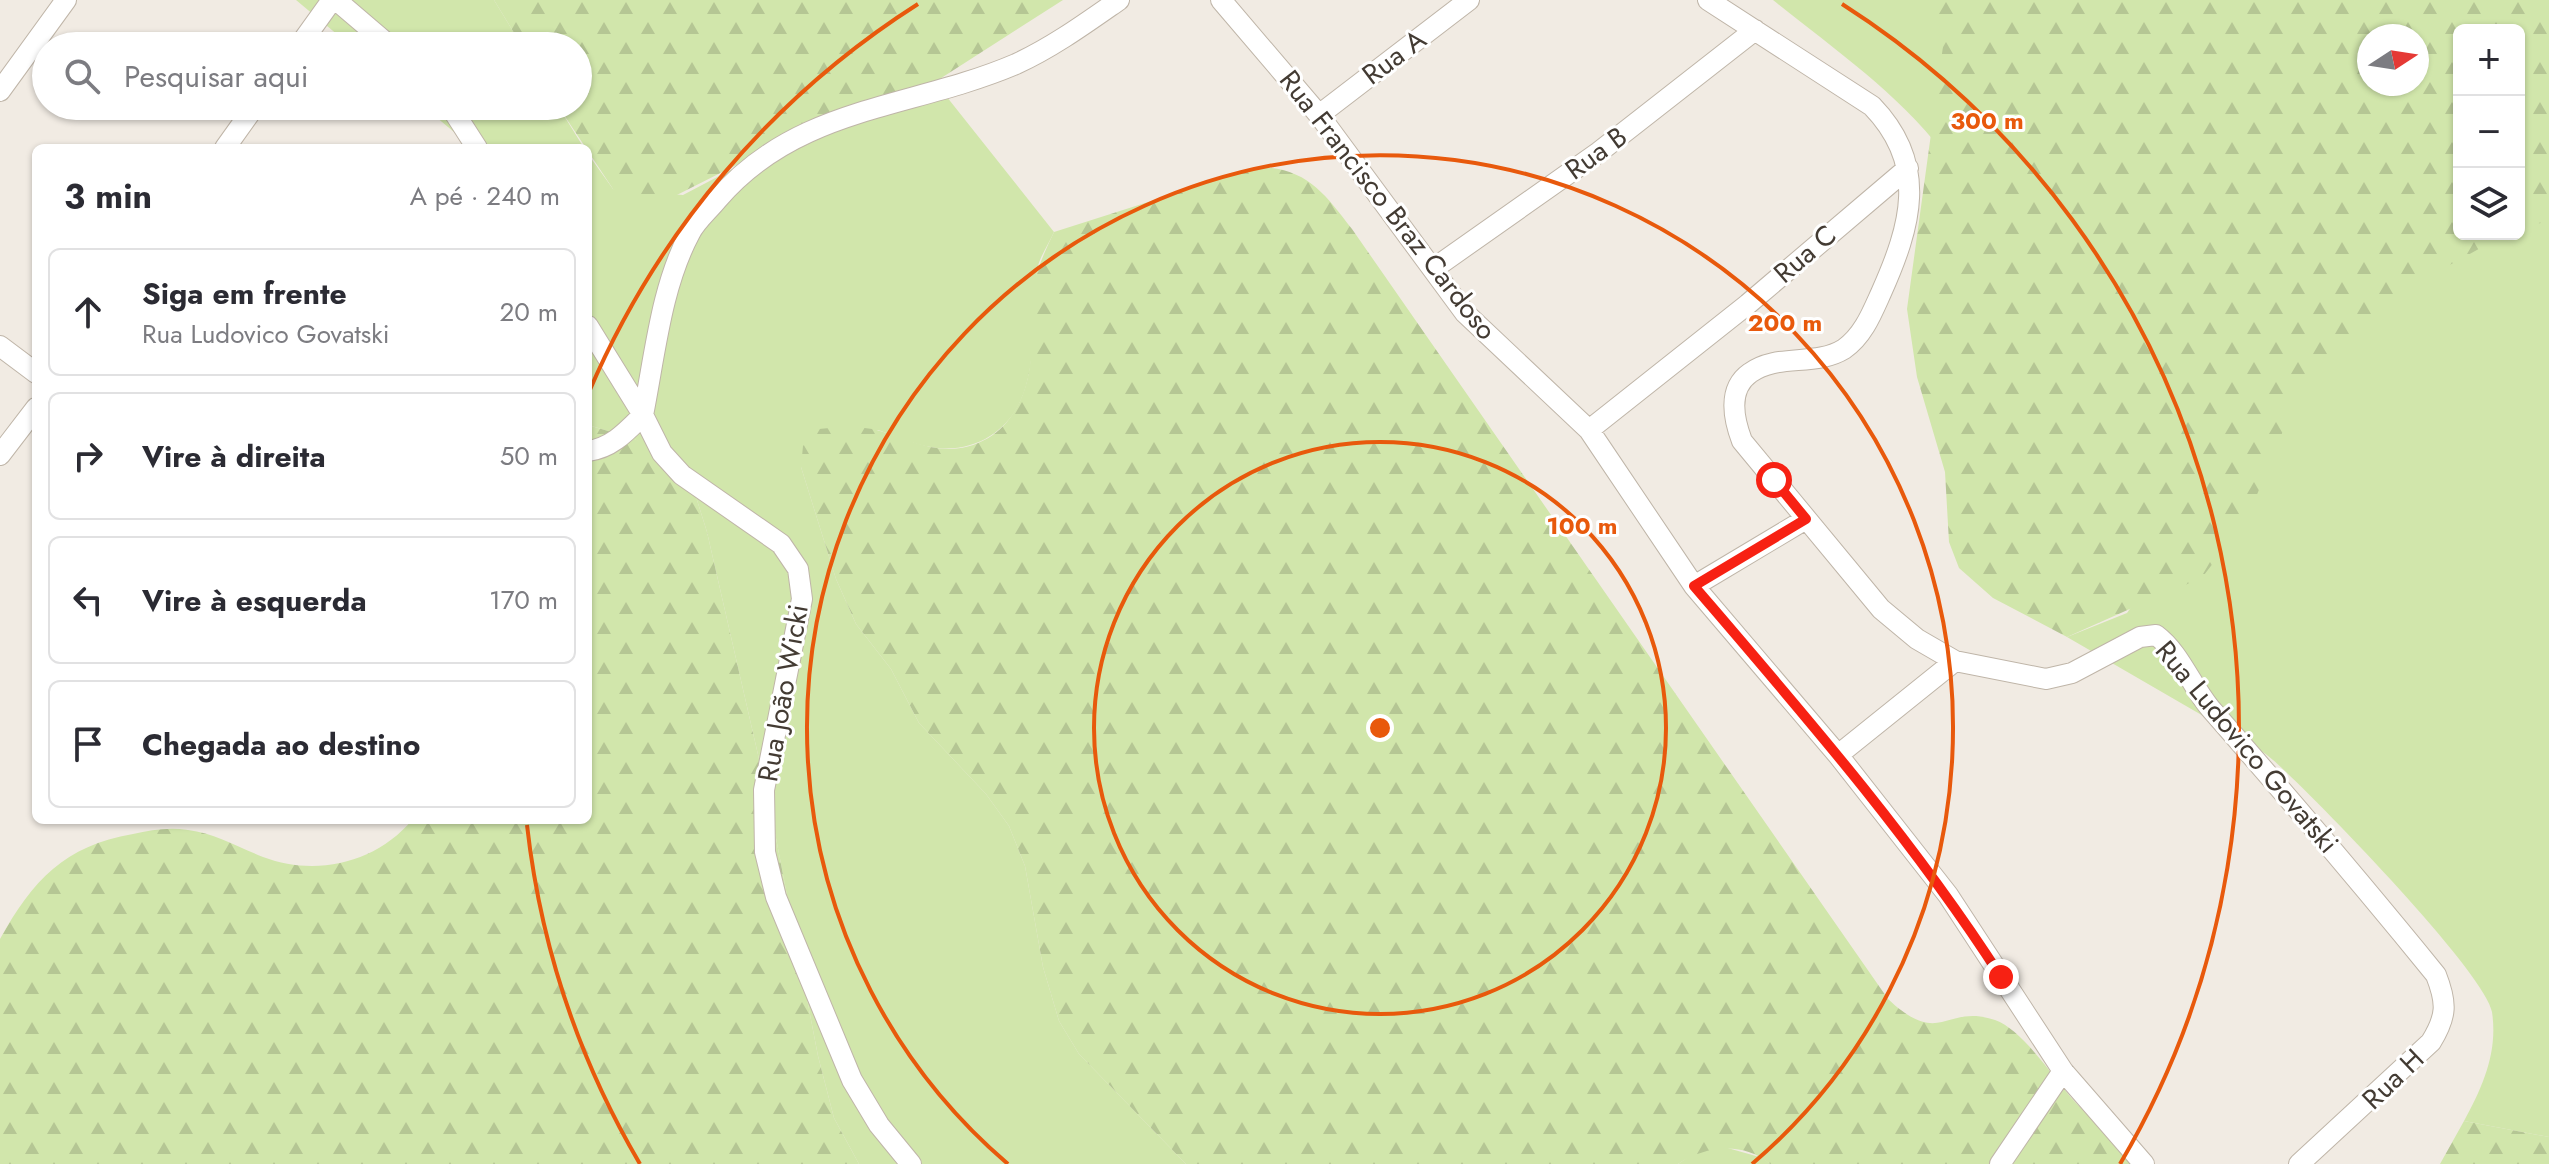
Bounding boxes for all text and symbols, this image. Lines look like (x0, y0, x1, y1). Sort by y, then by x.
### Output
street label: Rua A (1353, 19, 1435, 95)
north arrow (2357, 24, 2429, 96)
map controls (2453, 24, 2525, 240)
button: + (2453, 24, 2525, 96)
search box (32, 32, 592, 120)
icon: search (60, 54, 104, 98)
text: Pesquisar aqui (124, 55, 309, 98)
street label: Rua Francisco Braz Cardoso (1269, 61, 1507, 349)
button: − (2453, 96, 2525, 168)
text: 300 m (1950, 103, 2024, 138)
street label: Rua B (1556, 116, 1636, 190)
button: layers (2453, 168, 2525, 240)
text: 3 min (64, 172, 152, 221)
text: A pé · 240 m (410, 177, 560, 215)
street label: Rua C (1765, 215, 1845, 293)
text: Siga em frente (142, 272, 347, 315)
icon: ahead (66, 290, 110, 334)
text: 20 m (500, 293, 558, 331)
text: 200 m (1748, 305, 1822, 340)
text: Rua Ludovico Govatski (142, 315, 389, 353)
icon: right (66, 434, 110, 478)
text: Vire à direita (142, 435, 326, 478)
text: 50 m (500, 437, 558, 475)
route start (1756, 462, 1792, 498)
text: 100 m (1547, 508, 1617, 543)
icon: left (66, 578, 110, 622)
text: Vire à esquerda (142, 579, 367, 622)
text: 170 m (489, 581, 558, 619)
street label: Rua João Wicki (747, 601, 819, 785)
street label: Rua Ludovico Govatski (2146, 632, 2348, 862)
centre of rings (1366, 714, 1394, 742)
icon: arrive (66, 722, 110, 766)
text: Chegada ao destino (142, 723, 420, 766)
route end (1983, 959, 2019, 995)
street label: Rua H (2353, 1039, 2433, 1119)

